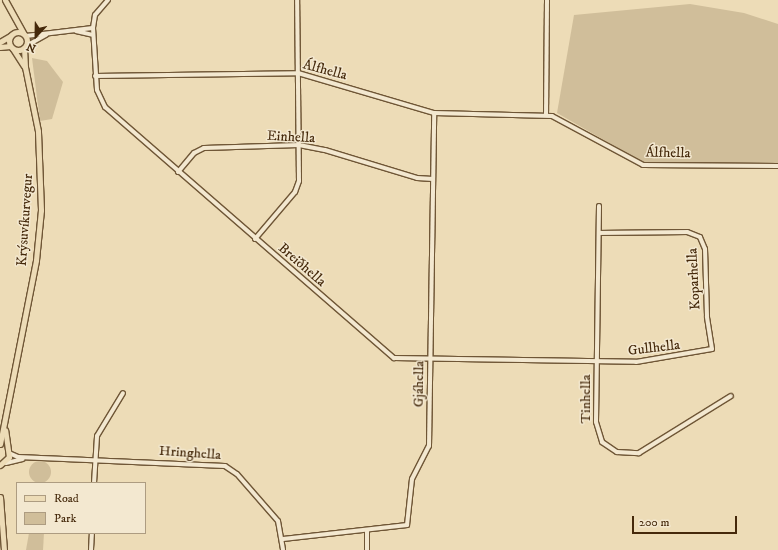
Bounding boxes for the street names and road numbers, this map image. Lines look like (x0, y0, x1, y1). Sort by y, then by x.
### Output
street label: Álfhella (301, 56, 349, 84)
street label: Einhella (266, 127, 316, 147)
street label: Álfhella (645, 144, 691, 162)
street label: Krýsuvíkurvegur (13, 173, 37, 267)
street label: Breiðhella (275, 240, 329, 290)
street label: Koparhella (684, 248, 704, 310)
street label: Gullhella (627, 336, 681, 360)
street label: Gjáhella (410, 361, 428, 407)
street label: Tinhella (578, 375, 594, 423)
street label: Hringhella (158, 442, 222, 464)

